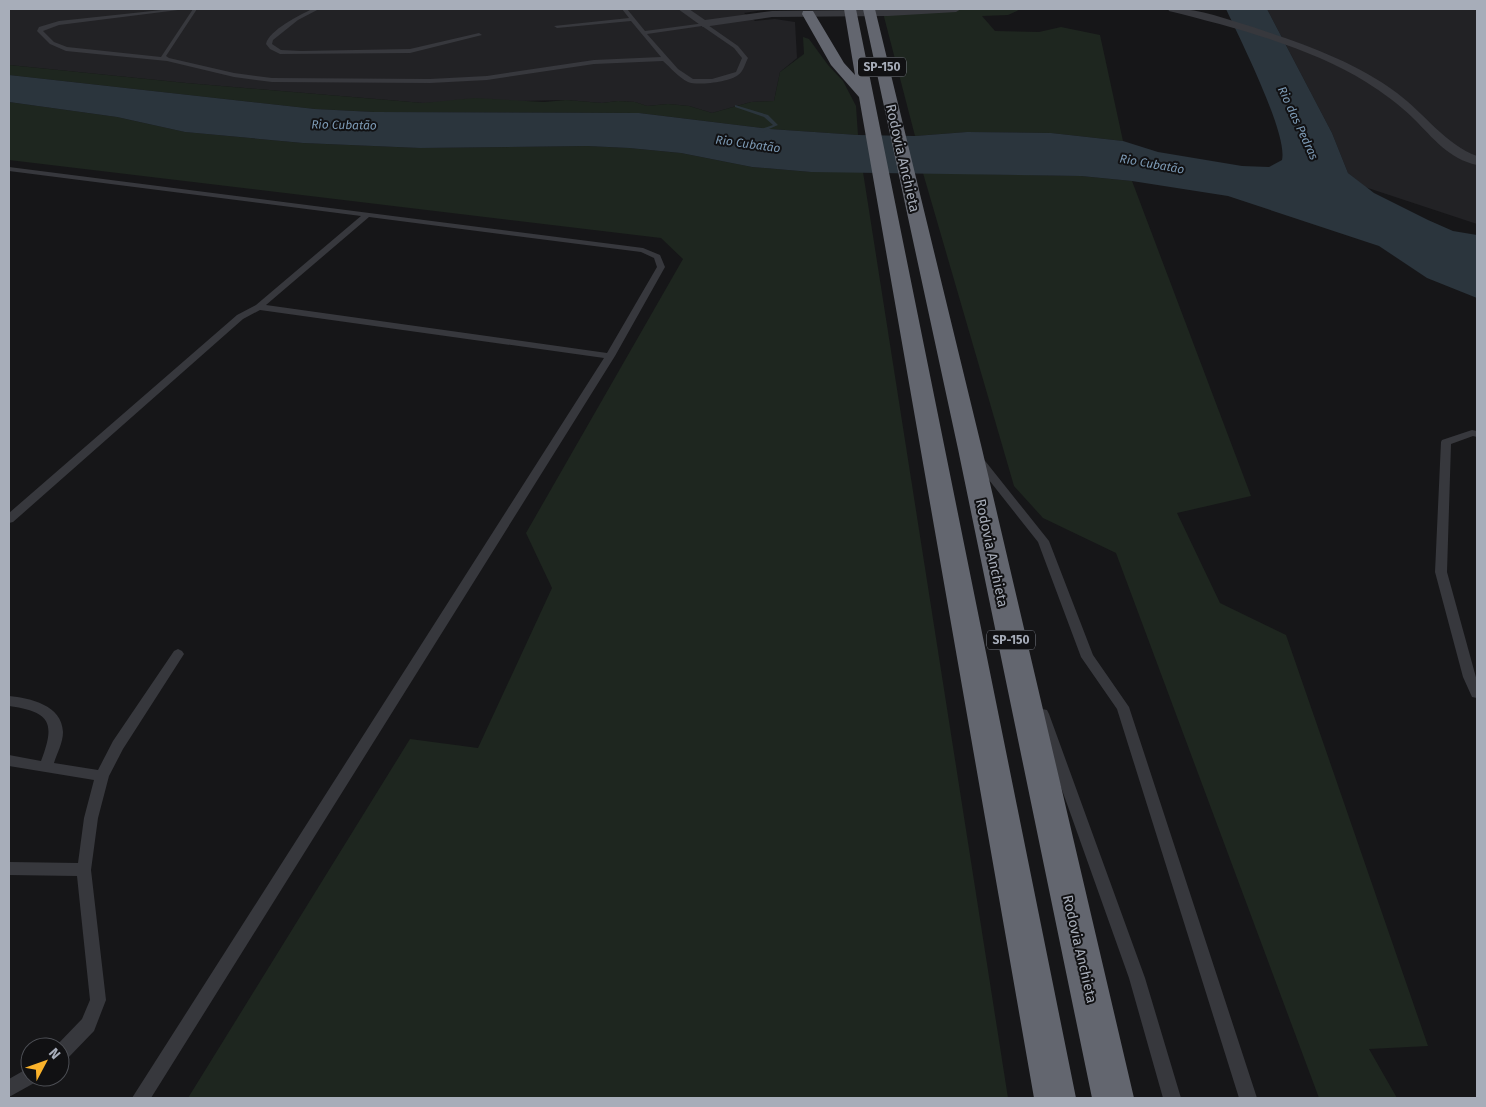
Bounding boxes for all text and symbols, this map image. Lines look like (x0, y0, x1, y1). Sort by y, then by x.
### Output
road number: SP-150 (858, 58, 906, 76)
water label: Rio das Pedras (1275, 84, 1321, 162)
street label: Rodovia Anchieta (882, 102, 923, 214)
water label: Rio Cubatão (311, 117, 377, 133)
water label: Rio Cubatão (715, 133, 781, 155)
water label: Rio Cubatão (1119, 151, 1186, 177)
street label: Rodovia Anchieta (972, 497, 1011, 609)
road number: SP-150 (987, 630, 1035, 650)
street label: Rodovia Anchieta (1059, 893, 1100, 1005)
north arrow (20, 1037, 70, 1087)
text: N (45, 1045, 64, 1063)

